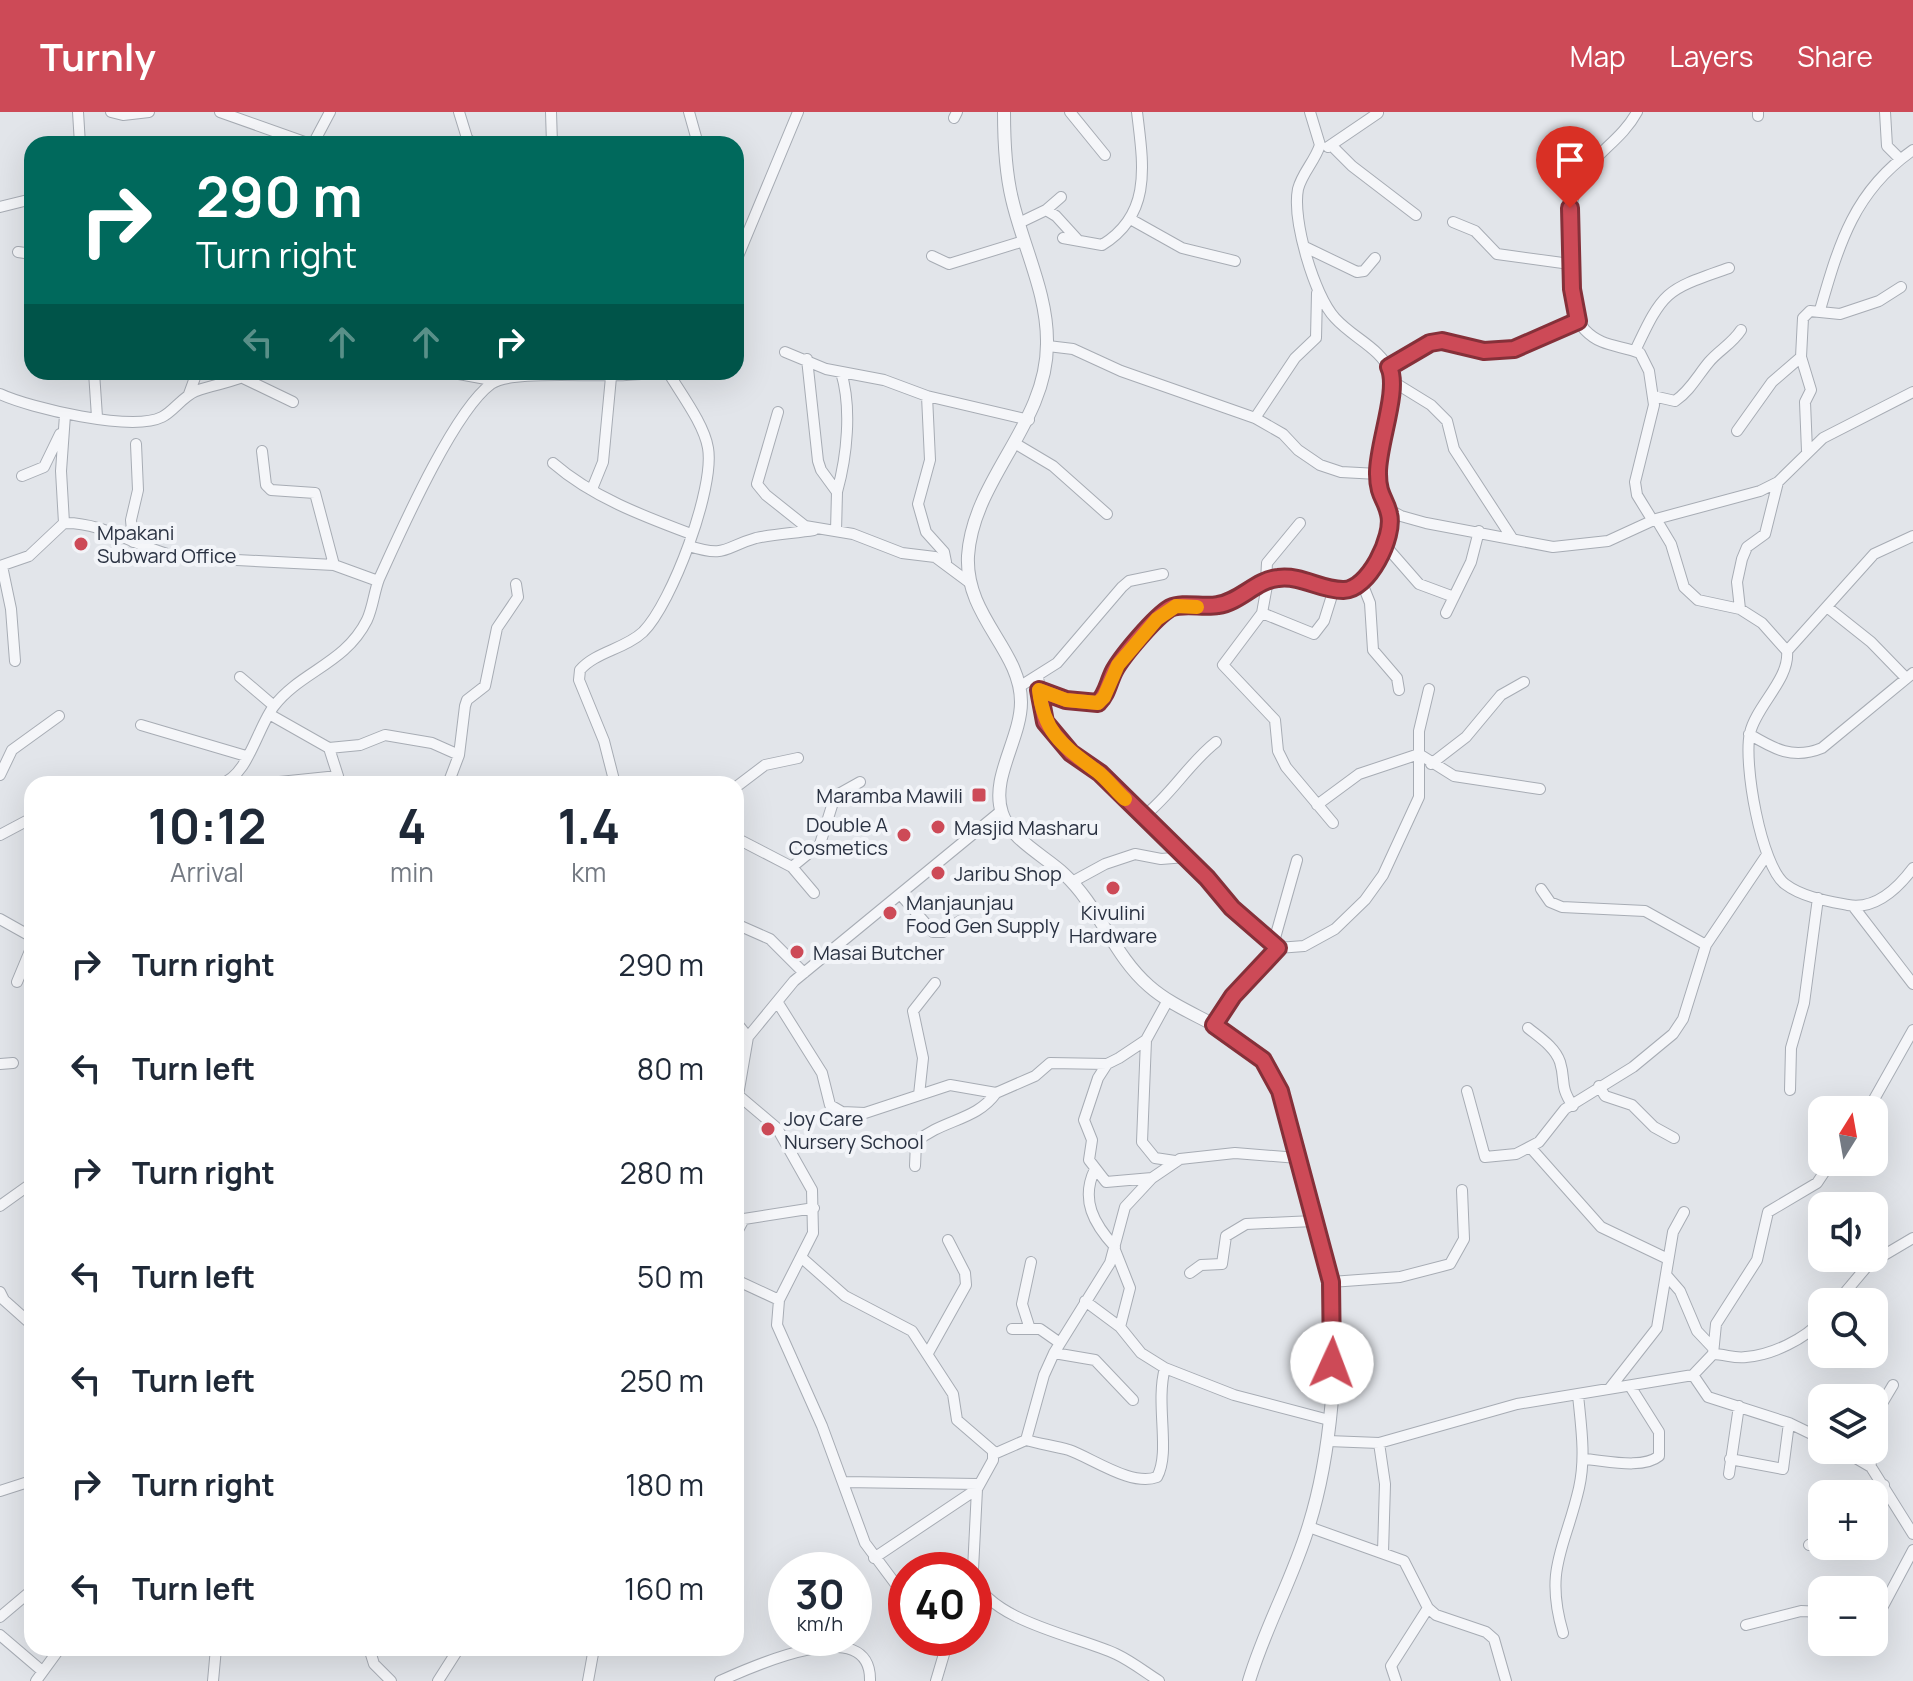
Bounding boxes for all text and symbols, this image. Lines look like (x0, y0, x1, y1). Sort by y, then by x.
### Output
text: Turnly (40, 30, 156, 82)
text: Map (1570, 37, 1626, 75)
text: Layers (1670, 37, 1753, 75)
text: Share (1797, 37, 1873, 75)
pin (1536, 126, 1604, 208)
icon: arrive (1548, 138, 1592, 182)
text: 290 m (196, 157, 363, 234)
icon: right (64, 168, 168, 272)
text: Turn right (196, 230, 357, 279)
icon: left (236, 320, 280, 364)
icon: ahead (320, 320, 364, 364)
icon: ahead (404, 320, 448, 364)
icon: right (488, 320, 532, 364)
place label: Mpakani Subward Office (97, 519, 237, 569)
marker: Mpakani Subward Office (72, 535, 90, 553)
place label: Maramba Mawili (816, 782, 963, 809)
marker: Maramba Mawili (970, 786, 988, 804)
text: 10:12 (148, 793, 266, 858)
text: 4 (397, 793, 426, 858)
text: 1.4 (557, 793, 620, 858)
place label: Double A Cosmetics (789, 811, 888, 861)
place label: Masjid Masharu (954, 814, 1098, 841)
marker: Masjid Masharu (929, 818, 947, 836)
marker: Double A Cosmetics (895, 826, 913, 844)
text: Arrival (170, 854, 244, 890)
text: min (390, 854, 434, 890)
text: km (571, 854, 606, 890)
place label: Jaribu Shop (954, 860, 1062, 887)
marker: Jaribu Shop (929, 864, 947, 882)
marker: Kivulini Hardware (1104, 879, 1122, 897)
place label: Manjaunjau Food Gen Supply (906, 889, 1060, 939)
place label: Kivulini Hardware (1069, 899, 1157, 949)
marker: Manjaunjau Food Gen Supply (881, 904, 899, 922)
place label: Masai Butcher (813, 939, 945, 966)
icon: right (64, 942, 108, 986)
marker: Masai Butcher (788, 943, 806, 961)
text: Turn right (132, 944, 275, 985)
text: 290 m (619, 944, 704, 985)
icon: left (64, 1046, 108, 1090)
text: Turn left (132, 1048, 255, 1089)
text: 80 m (637, 1048, 704, 1089)
north arrow (1808, 1096, 1888, 1176)
map controls (1808, 1096, 1888, 1656)
place label: Joy Care Nursery School (784, 1105, 924, 1155)
marker: Joy Care Nursery School (759, 1120, 777, 1138)
icon: right (64, 1150, 108, 1194)
text: Turn right (132, 1152, 275, 1193)
text: 280 m (620, 1152, 704, 1193)
button: sound (1808, 1192, 1888, 1272)
icon: left (64, 1254, 108, 1298)
text: Turn left (132, 1256, 255, 1297)
text: 50 m (637, 1256, 704, 1297)
button: search (1808, 1288, 1888, 1368)
position arrow (1290, 1321, 1374, 1405)
icon: left (64, 1358, 108, 1402)
text: Turn left (132, 1360, 255, 1401)
text: 250 m (620, 1360, 704, 1401)
button: layers (1808, 1384, 1888, 1464)
icon: right (64, 1462, 108, 1506)
text: Turn right (132, 1464, 275, 1505)
text: 180 m (625, 1464, 704, 1505)
button: + (1808, 1480, 1888, 1560)
speed limit sign: 40 (888, 1552, 992, 1656)
icon: left (64, 1566, 108, 1610)
text: 30 (795, 1566, 845, 1621)
text: Turn left (132, 1568, 255, 1609)
text: 160 m (624, 1568, 704, 1609)
button: − (1808, 1576, 1888, 1656)
text: km/h (797, 1610, 843, 1637)

